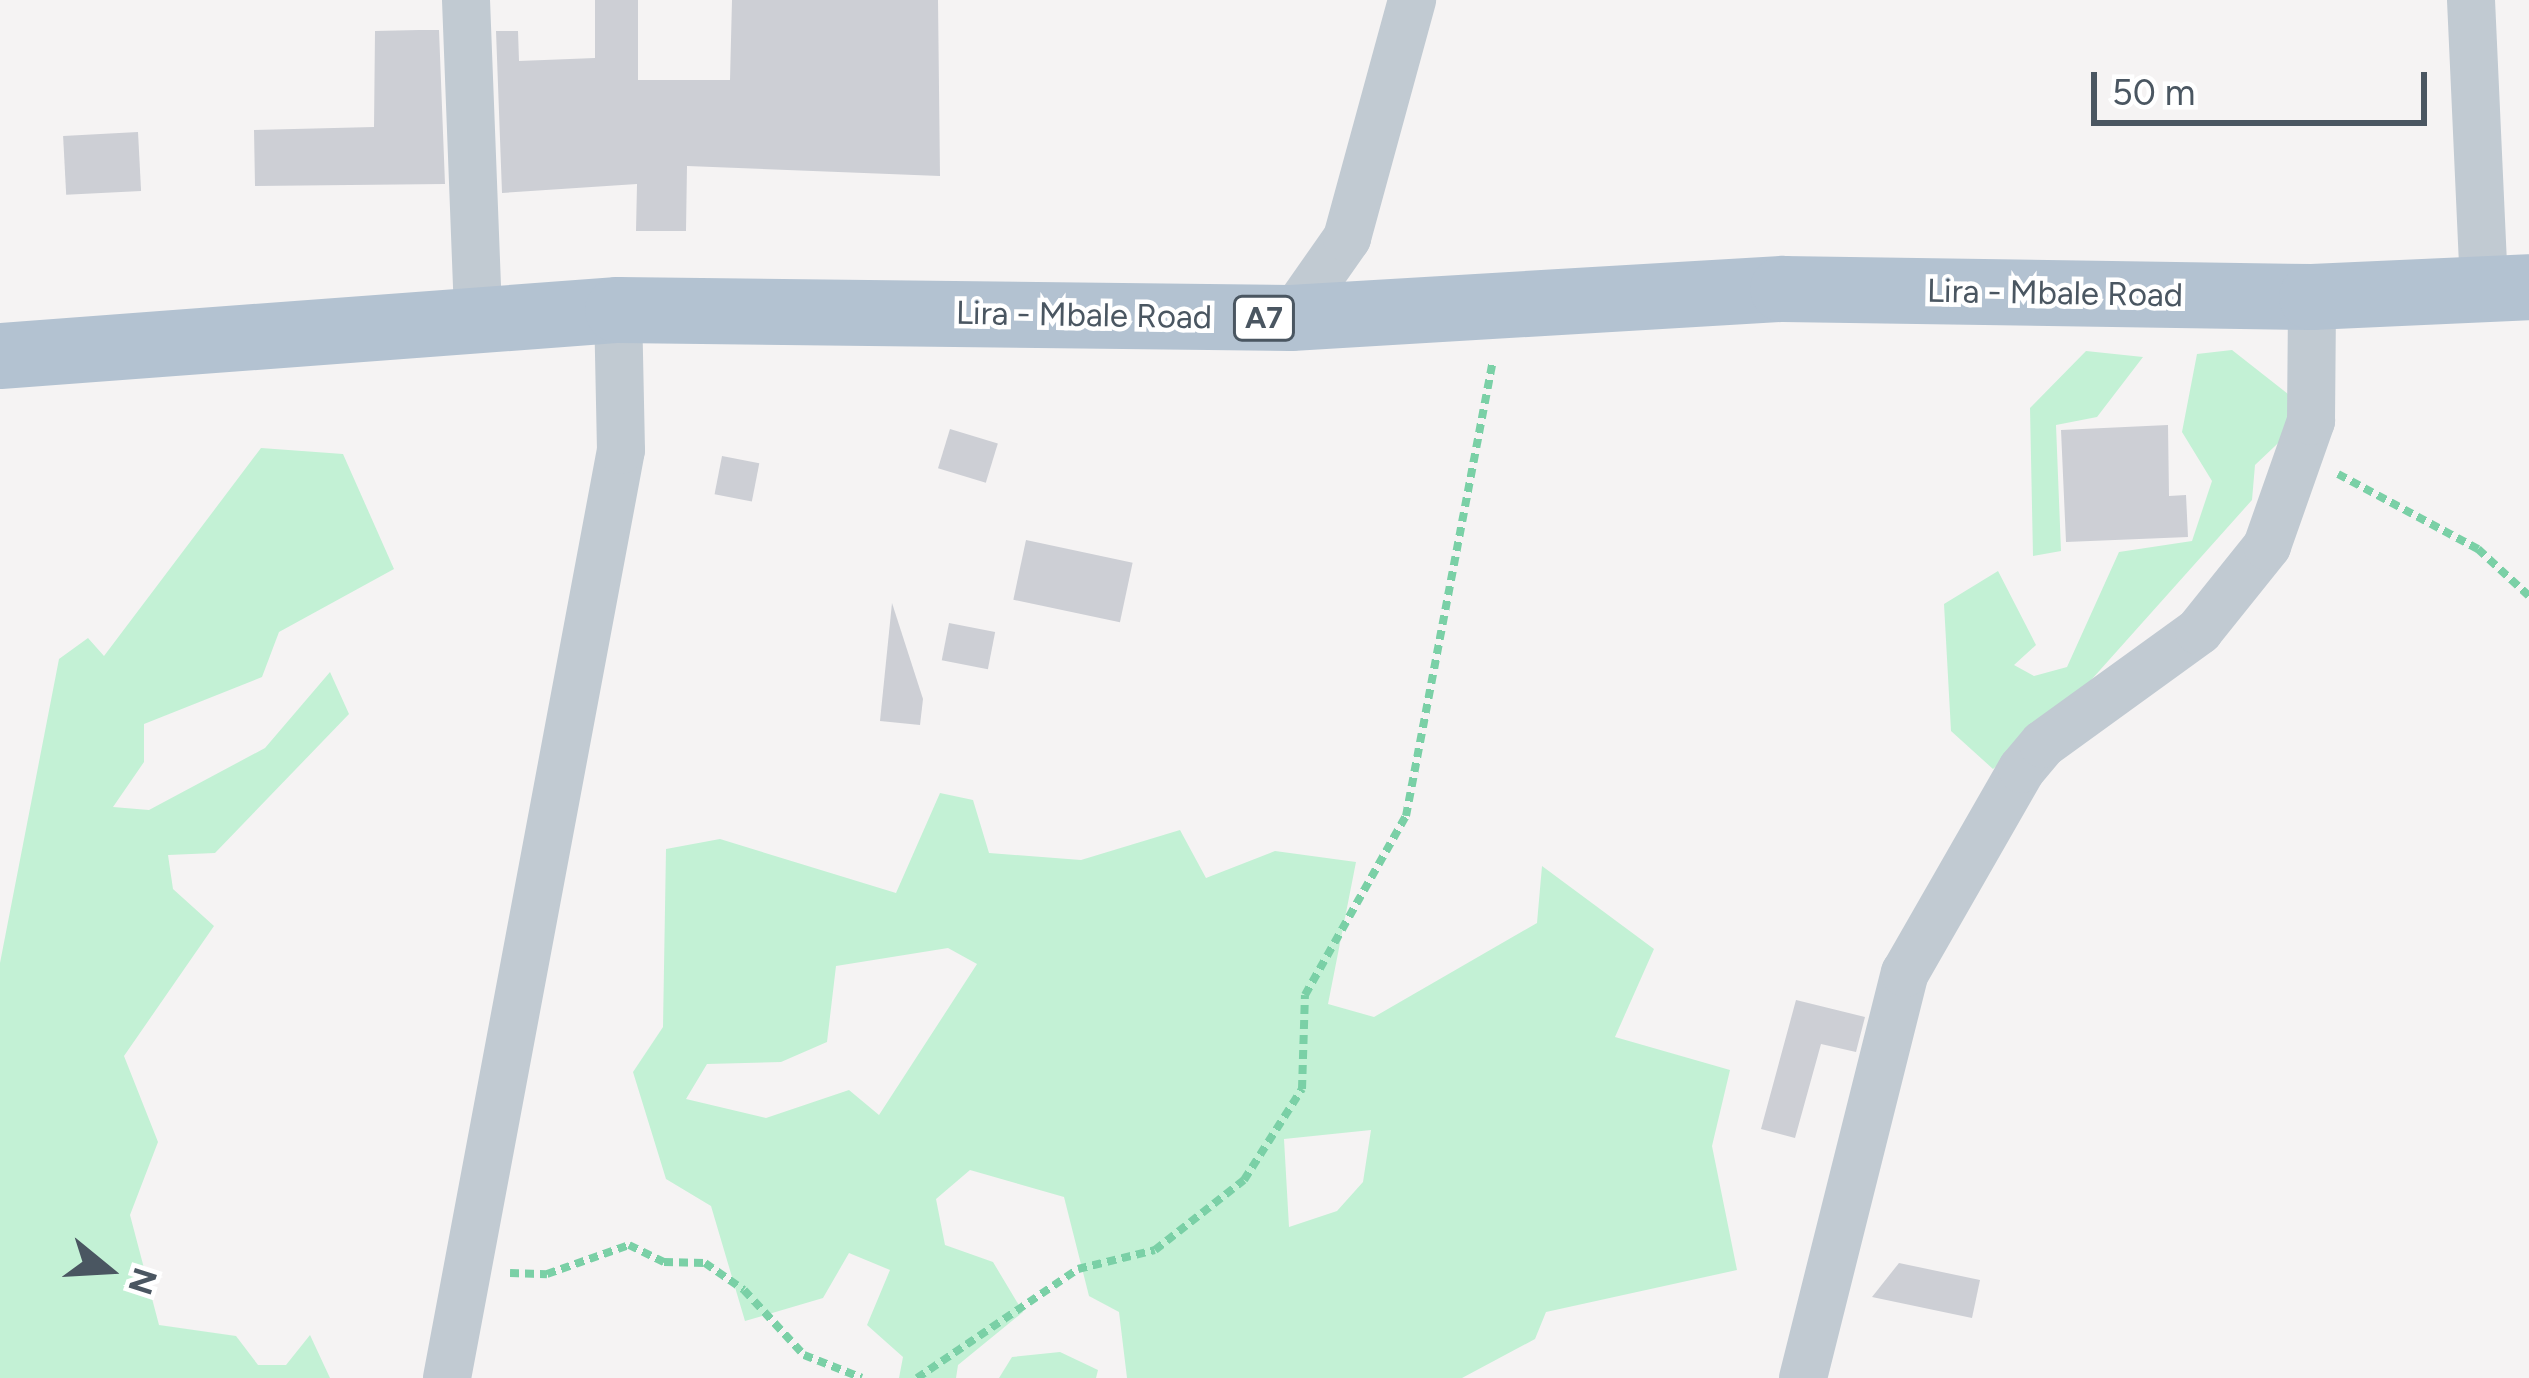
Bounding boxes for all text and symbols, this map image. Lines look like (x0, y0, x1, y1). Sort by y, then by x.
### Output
scale bar (2097, 48, 2433, 122)
text: 50 m (2112, 71, 2195, 114)
street label: Lira - Mbale Road (1927, 271, 2183, 315)
street label: Lira - Mbale Road (956, 293, 1212, 337)
road number: A7 (1231, 294, 1297, 342)
north arrow (48, 1210, 168, 1330)
text: N (120, 1263, 165, 1299)

